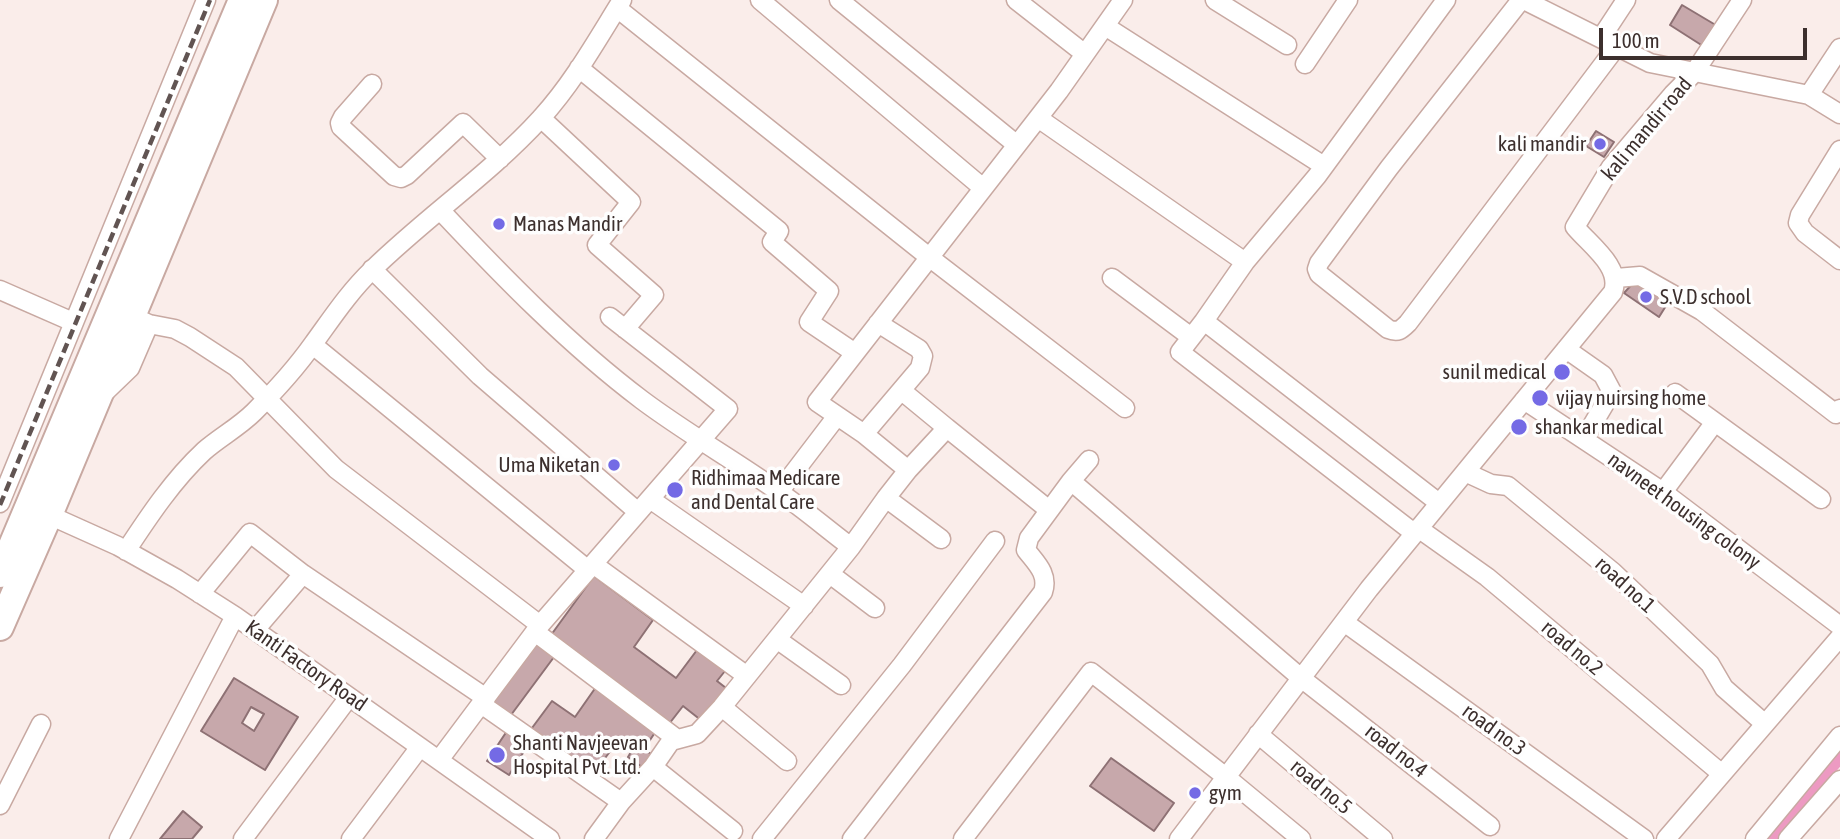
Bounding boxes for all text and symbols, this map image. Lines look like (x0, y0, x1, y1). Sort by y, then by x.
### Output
scale bar (1602, 14, 1810, 58)
text: 100 m (1612, 28, 1660, 52)
street label: kali mandir road (1597, 72, 1697, 186)
place label: kali mandir (1498, 131, 1586, 157)
marker: kali mandir (1592, 136, 1608, 152)
place label: Manas Mandir (513, 211, 622, 237)
marker: Manas Mandir (491, 216, 507, 232)
place label: S.V.D school (1660, 284, 1751, 310)
marker: S.V.D school (1638, 289, 1654, 305)
place label: sunil medical (1443, 359, 1546, 385)
marker: sunil medical (1552, 362, 1572, 382)
place label: vijay nuirsing home (1556, 385, 1706, 411)
marker: vijay nuirsing home (1530, 388, 1550, 408)
place label: shankar medical (1535, 414, 1663, 440)
marker: shankar medical (1509, 417, 1529, 437)
street label: navneet housing colony (1603, 447, 1765, 575)
place label: Uma Niketan (498, 452, 600, 478)
marker: Uma Niketan (606, 457, 622, 473)
place label: Ridhimaa Medicare and Dental Care (691, 465, 840, 515)
marker: Ridhimaa Medicare and Dental Care (665, 480, 685, 500)
street label: road no.1 (1590, 551, 1660, 619)
street label: Kanti Factory Road (240, 615, 372, 717)
street label: road no.2 (1536, 615, 1608, 681)
street label: road no.3 (1457, 699, 1531, 761)
street label: road no.4 (1360, 719, 1432, 783)
place label: Shanti Navjeevan Hospital Pvt. Ltd. (513, 730, 648, 780)
marker: Shanti Navjeevan Hospital Pvt. Ltd. (487, 745, 507, 765)
street label: road no.5 (1285, 754, 1357, 820)
place label: gym (1209, 780, 1242, 806)
marker: gym (1187, 785, 1203, 801)

